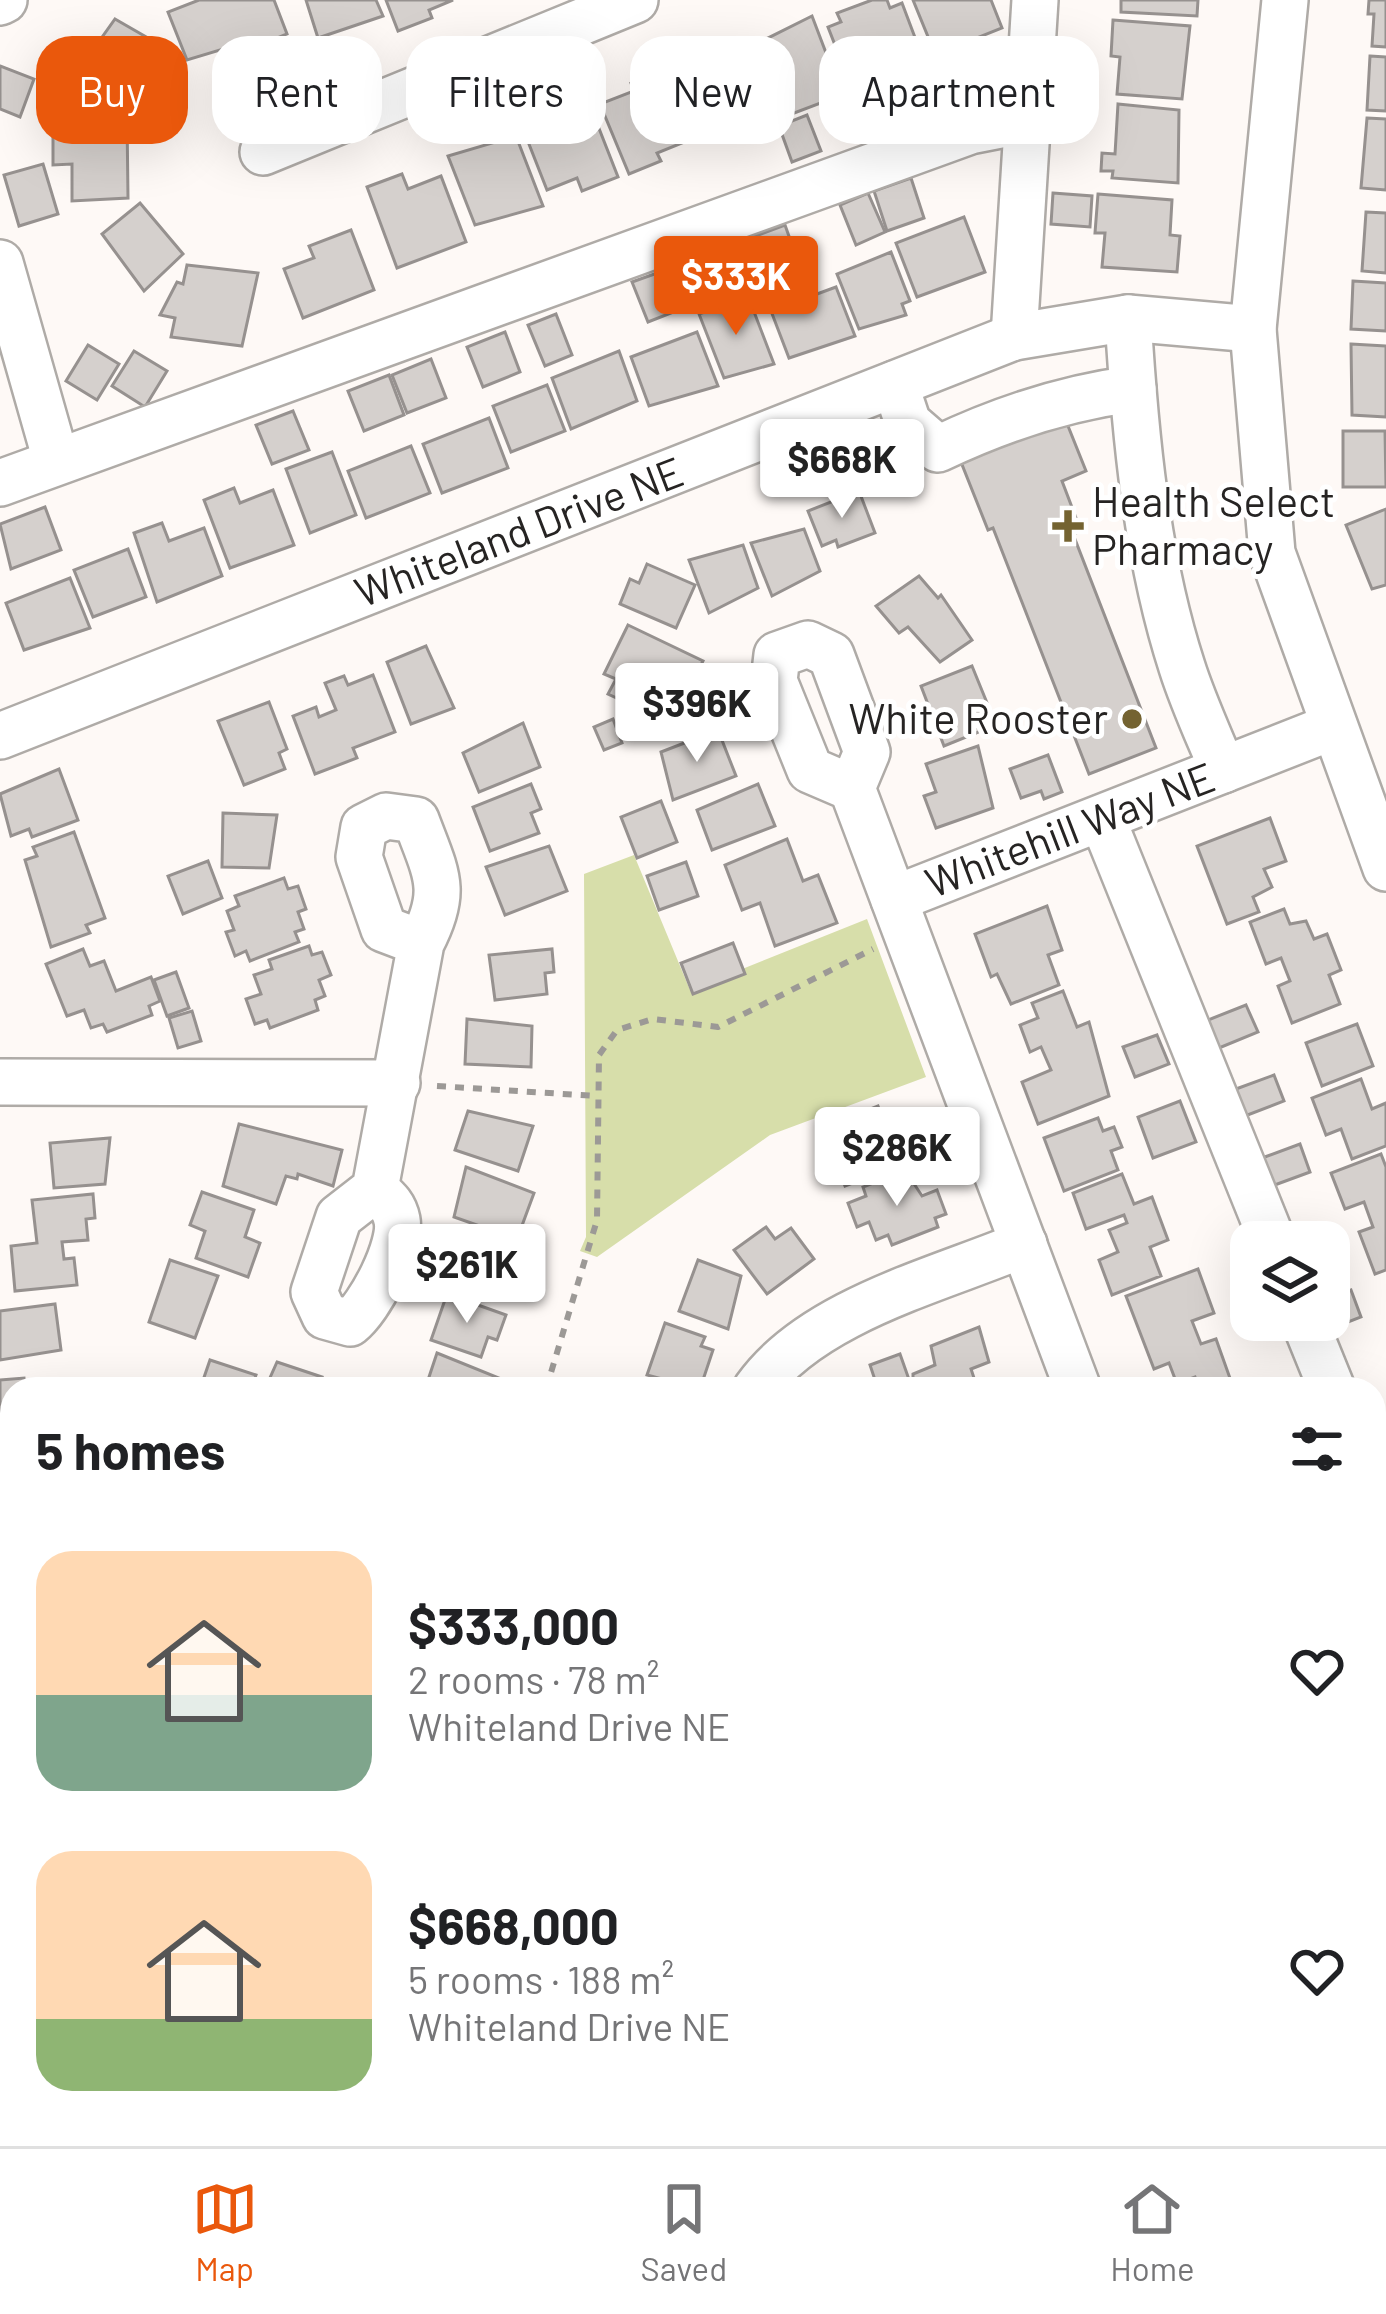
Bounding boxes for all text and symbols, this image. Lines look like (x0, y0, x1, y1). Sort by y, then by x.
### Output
chip: Buy (36, 36, 188, 144)
chip: Rent (212, 36, 382, 144)
chip: Filters (406, 36, 606, 144)
chip: New (630, 36, 795, 144)
chip: Apartment (819, 36, 1099, 144)
pin: $333K (652, 236, 820, 338)
text: $333K (681, 251, 791, 298)
pin: $668K (758, 419, 926, 521)
text: $668K (787, 434, 897, 481)
street label: Whiteland Drive NE (347, 445, 689, 616)
place label: Health Select Pharmacy (1092, 475, 1335, 574)
marker: Health Select Pharmacy (1055, 513, 1081, 539)
pin: $396K (613, 663, 781, 765)
text: $396K (642, 678, 752, 725)
place label: White Rooster (848, 692, 1108, 742)
marker: White Rooster (1119, 706, 1145, 732)
street label: Whitehill Way NE (918, 750, 1221, 907)
pin: $286K (813, 1107, 981, 1209)
text: $286K (842, 1122, 952, 1169)
map controls (1230, 1221, 1350, 1341)
button: layers (1230, 1221, 1350, 1341)
pin: $261K (383, 1224, 551, 1326)
text: $261K (415, 1239, 519, 1286)
icon: filters (1284, 1416, 1350, 1482)
text: 5 homes (36, 1419, 225, 1480)
text: $333,000 (408, 1594, 619, 1655)
icon: home (132, 1599, 276, 1743)
icon: heart (1284, 1638, 1350, 1704)
text: 2 rooms · 78 m² (408, 1655, 660, 1702)
text: Whiteland Drive NE (408, 1702, 730, 1749)
text: $668,000 (408, 1894, 619, 1955)
icon: home (132, 1899, 276, 2043)
icon: heart (1284, 1938, 1350, 2004)
text: 5 rooms · 188 m² (408, 1955, 674, 2002)
text: Whiteland Drive NE (408, 2002, 730, 2049)
tab: Map (192, 2176, 258, 2288)
tab: Saved (641, 2176, 727, 2288)
tab: Home (1110, 2176, 1194, 2288)

